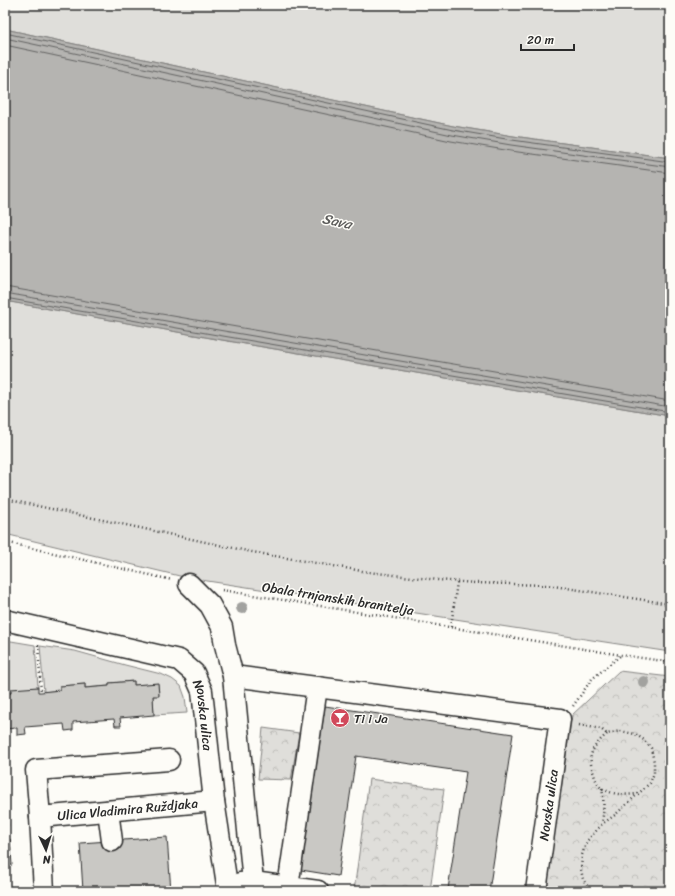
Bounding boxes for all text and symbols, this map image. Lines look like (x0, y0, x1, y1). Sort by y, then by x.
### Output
scale bar (521, 26, 574, 52)
text: 20 m (527, 29, 554, 51)
water label: Sava (320, 206, 356, 237)
street label: Obala trnjanskih branitelja (260, 575, 416, 622)
street label: Novska ulica (186, 676, 219, 752)
bar icon: Ti i Ja (329, 707, 351, 729)
place label: Ti i Ja (354, 707, 388, 730)
street label: Novska ulica (532, 767, 565, 842)
street label: Ulica Vladimira Ruždjaka (56, 792, 199, 827)
north arrow (26, 830, 66, 870)
text: N (42, 850, 52, 869)

